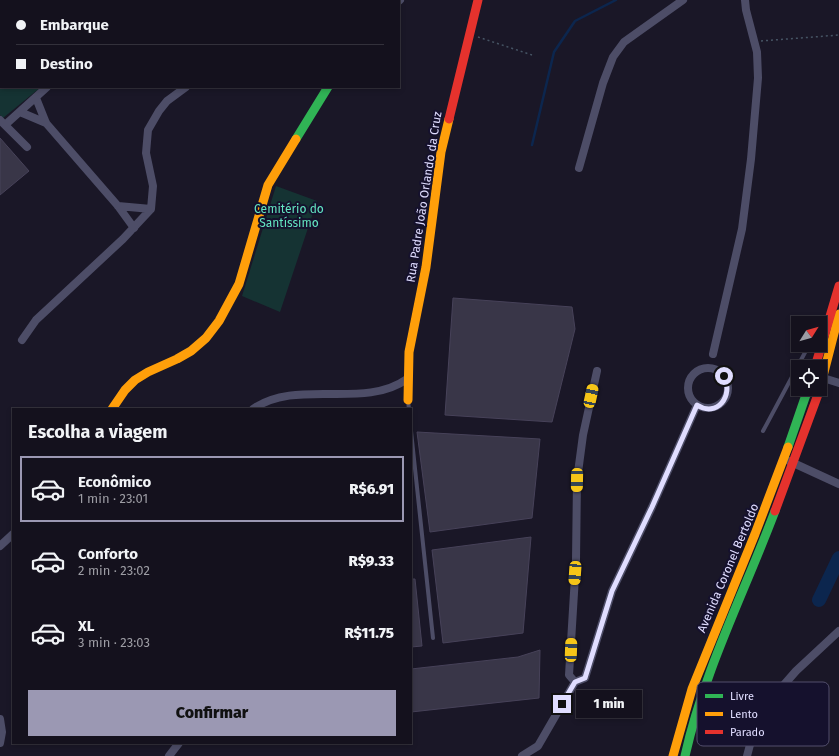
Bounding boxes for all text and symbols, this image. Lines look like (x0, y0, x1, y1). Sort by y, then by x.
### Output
text: Embarque (40, 16, 109, 34)
text: Destino (40, 55, 93, 73)
street label: Rua Padre João Orlando da Cruz (404, 111, 444, 283)
park label: Cemitério do Santíssimo (254, 202, 324, 230)
north arrow (791, 316, 827, 352)
map controls (791, 316, 827, 396)
button: locate (791, 360, 827, 396)
route start (715, 367, 733, 385)
car (583, 383, 599, 409)
text: Escolha a viagem (28, 421, 168, 443)
car (571, 468, 583, 492)
icon: car (30, 471, 66, 507)
text: Econômico (78, 473, 151, 491)
text: R$6.91 (349, 480, 394, 498)
text: 1 min · 23:01 (78, 491, 148, 506)
street label: Avenida Coronel Bertoldo (694, 501, 762, 635)
icon: car (30, 543, 66, 579)
text: Conforto (78, 545, 138, 563)
text: R$9.33 (349, 552, 394, 570)
car (568, 561, 582, 585)
text: 2 min · 23:02 (78, 563, 150, 578)
icon: car (30, 615, 66, 651)
text: XL (78, 617, 94, 635)
text: R$11.75 (344, 624, 394, 642)
text: 3 min · 23:03 (78, 635, 150, 650)
car (565, 638, 577, 662)
legend (697, 682, 829, 746)
button: Confirmar (28, 690, 396, 736)
callout: 1 min (576, 690, 642, 718)
text: Livre (730, 690, 754, 703)
route end (553, 695, 571, 713)
text: 1 min (593, 696, 625, 711)
text: Lento (730, 708, 758, 721)
text: Parado (730, 726, 765, 739)

